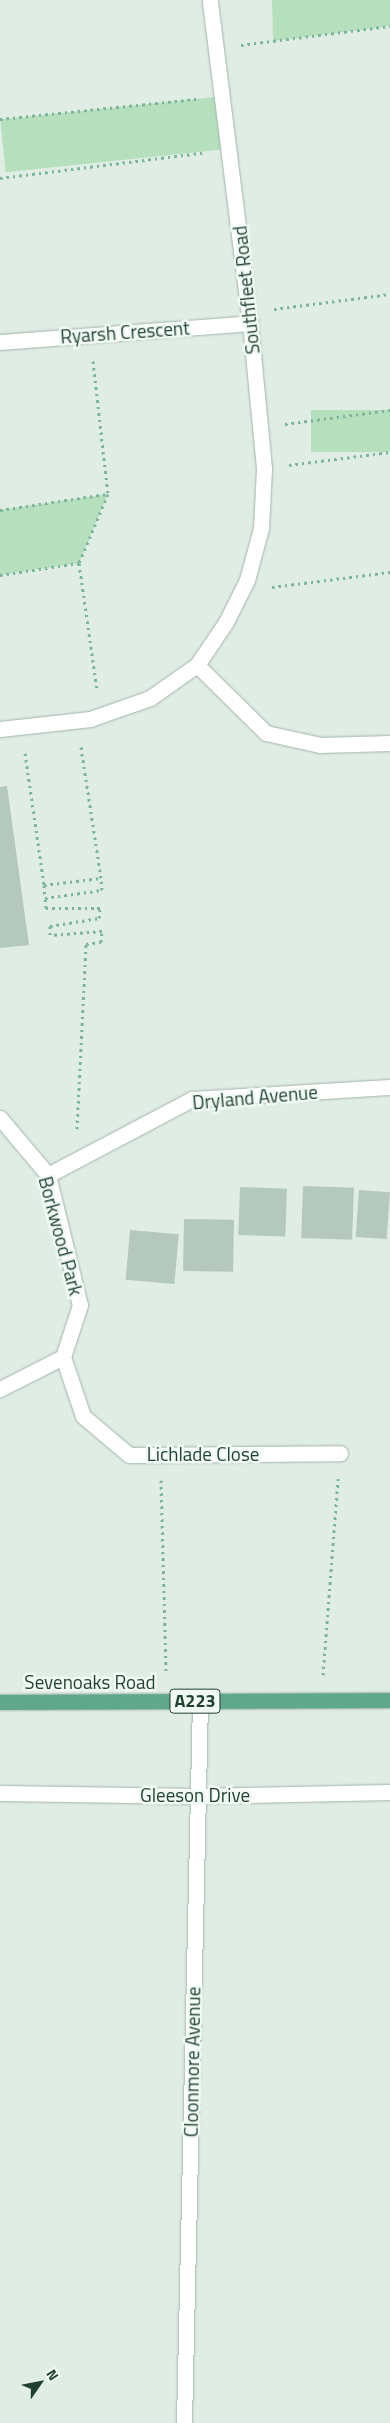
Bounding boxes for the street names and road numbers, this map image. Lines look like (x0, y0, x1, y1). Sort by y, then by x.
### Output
street label: Southfleet Road (228, 225, 264, 355)
street label: Ryarsh Crescent (60, 316, 190, 348)
street label: Dryland Avenue (191, 1080, 319, 1114)
street label: Borkwood Park (34, 1174, 88, 1298)
street label: Lichlade Close (147, 1443, 259, 1465)
street label: Sevenoaks Road (24, 1671, 156, 1693)
road number: A223 (169, 1685, 221, 1716)
street label: Gleeson Drive (140, 1784, 250, 1806)
street label: Cloonmore Avenue (179, 1987, 205, 2137)

